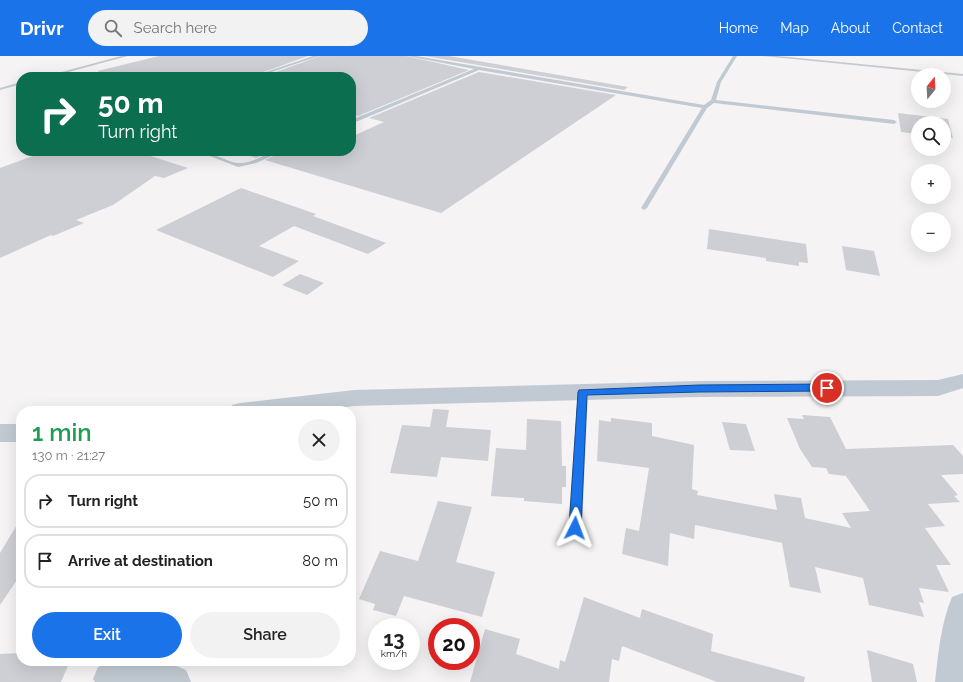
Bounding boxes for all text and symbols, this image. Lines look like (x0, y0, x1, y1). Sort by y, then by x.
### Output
search box (88, 10, 368, 46)
text: Drivr (20, 17, 64, 39)
icon: search (102, 17, 124, 39)
text: Search here (134, 19, 217, 37)
text: Home (719, 20, 758, 36)
text: Map (780, 20, 809, 36)
text: About (831, 20, 870, 36)
text: Contact (892, 20, 943, 36)
north arrow (911, 68, 951, 108)
map controls (911, 68, 951, 252)
text: 50 m (98, 87, 164, 120)
icon: right (32, 88, 84, 140)
button: search (911, 116, 951, 156)
text: Turn right (98, 121, 177, 142)
button: + (911, 164, 951, 204)
button: − (911, 212, 951, 252)
pin (810, 371, 844, 405)
icon: arrive (816, 377, 838, 399)
text: 1 min (32, 418, 92, 447)
button: close (298, 419, 340, 461)
text: 130 m · 21:27 (32, 448, 105, 463)
icon: right (34, 490, 56, 512)
text: Turn right (68, 492, 138, 510)
text: 50 m (303, 492, 338, 510)
position arrow (554, 507, 596, 549)
icon: arrive (34, 550, 56, 572)
text: Arrive at destination (68, 552, 213, 570)
text: 80 m (302, 552, 338, 570)
button: Exit (32, 612, 182, 658)
button: Share (190, 612, 340, 658)
speed limit sign: 20 (428, 618, 480, 670)
text: 13 (383, 627, 405, 651)
text: km/h (381, 648, 407, 659)

